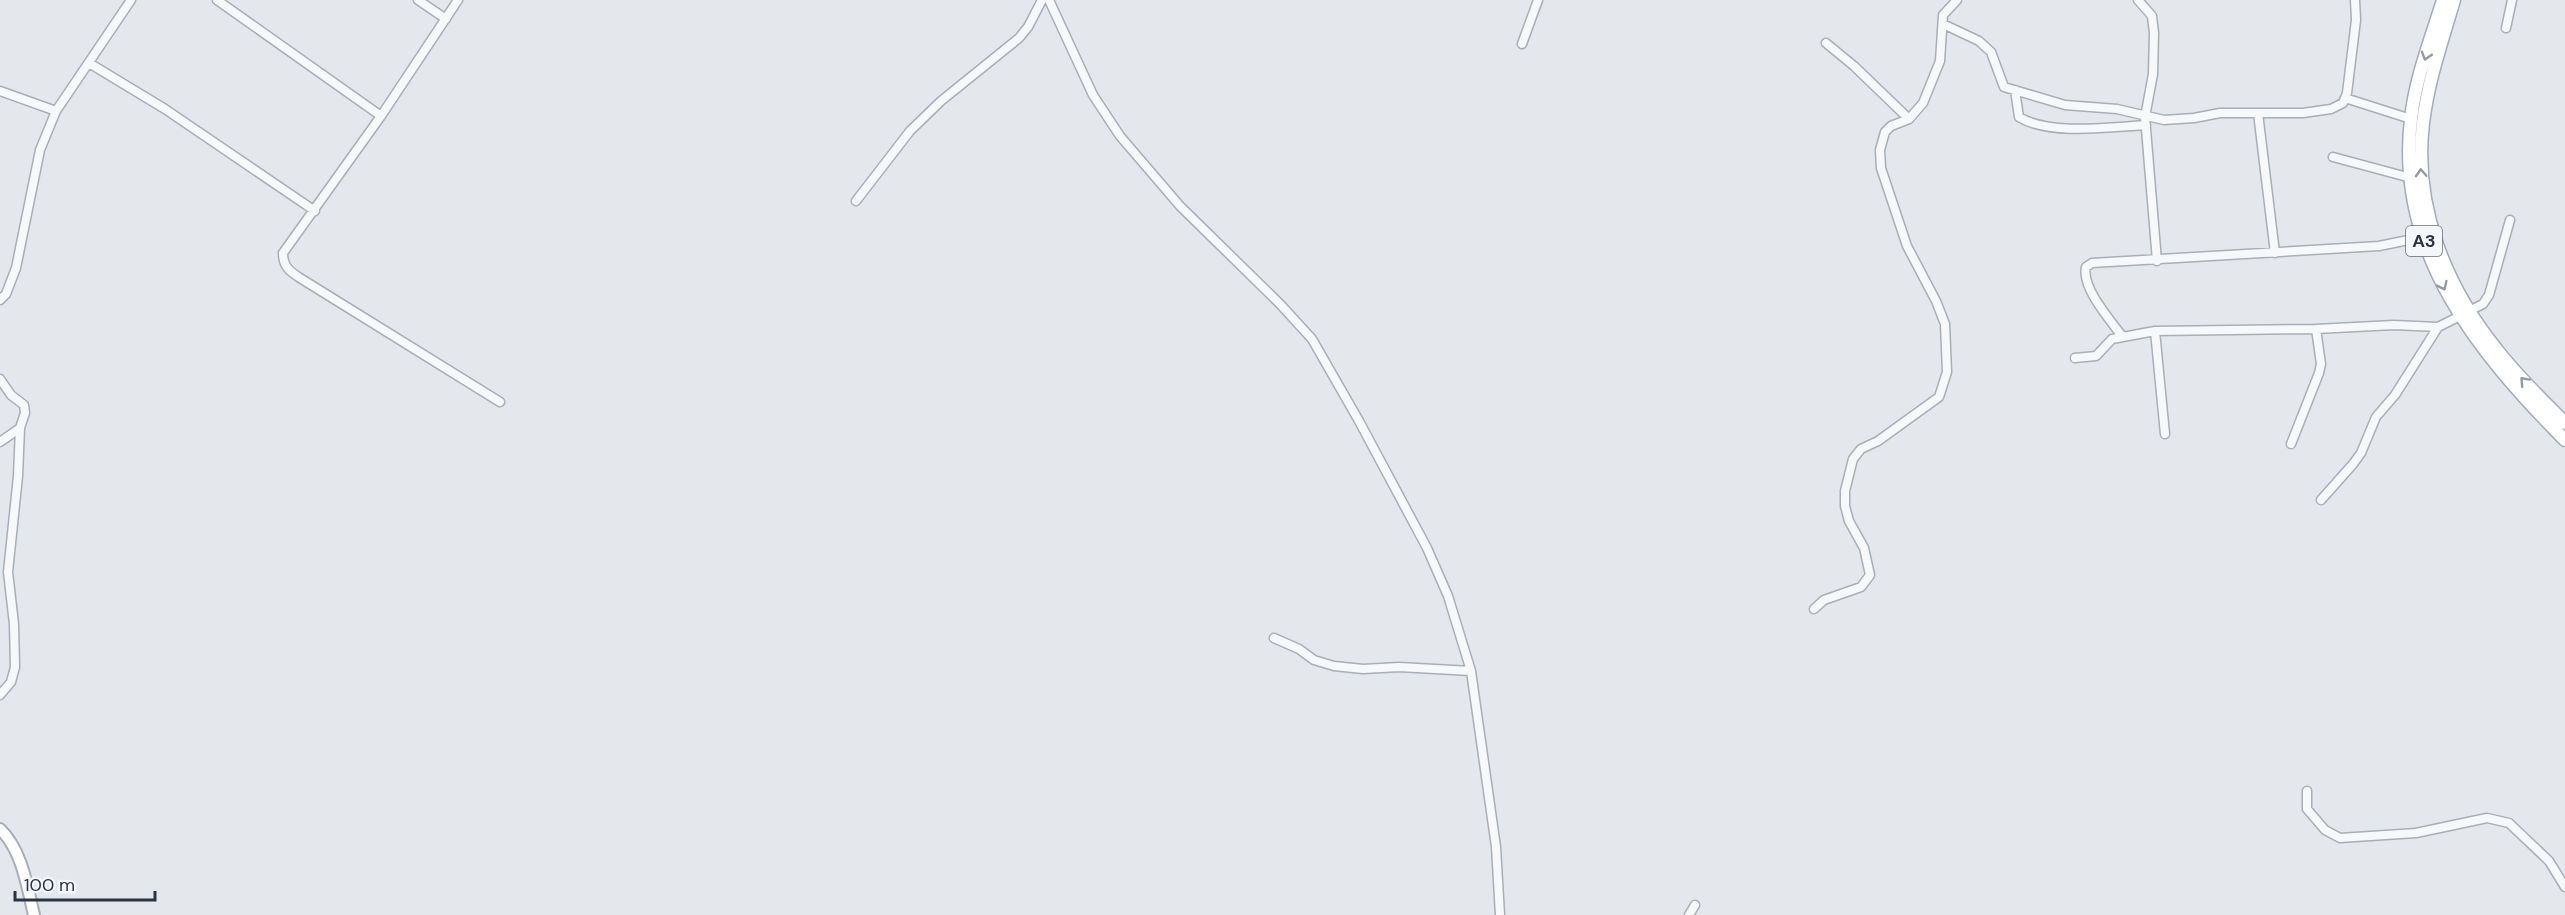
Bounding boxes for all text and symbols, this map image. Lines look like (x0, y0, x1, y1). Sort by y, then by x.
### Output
one-way arrow (2421, 50, 2433, 61)
one-way arrow (2415, 169, 2428, 178)
road number: A3 (2406, 226, 2442, 256)
one-way arrow (2435, 279, 2447, 290)
one-way arrow (2521, 378, 2532, 389)
scale bar (15, 864, 154, 902)
text: 100 m (24, 873, 75, 897)

